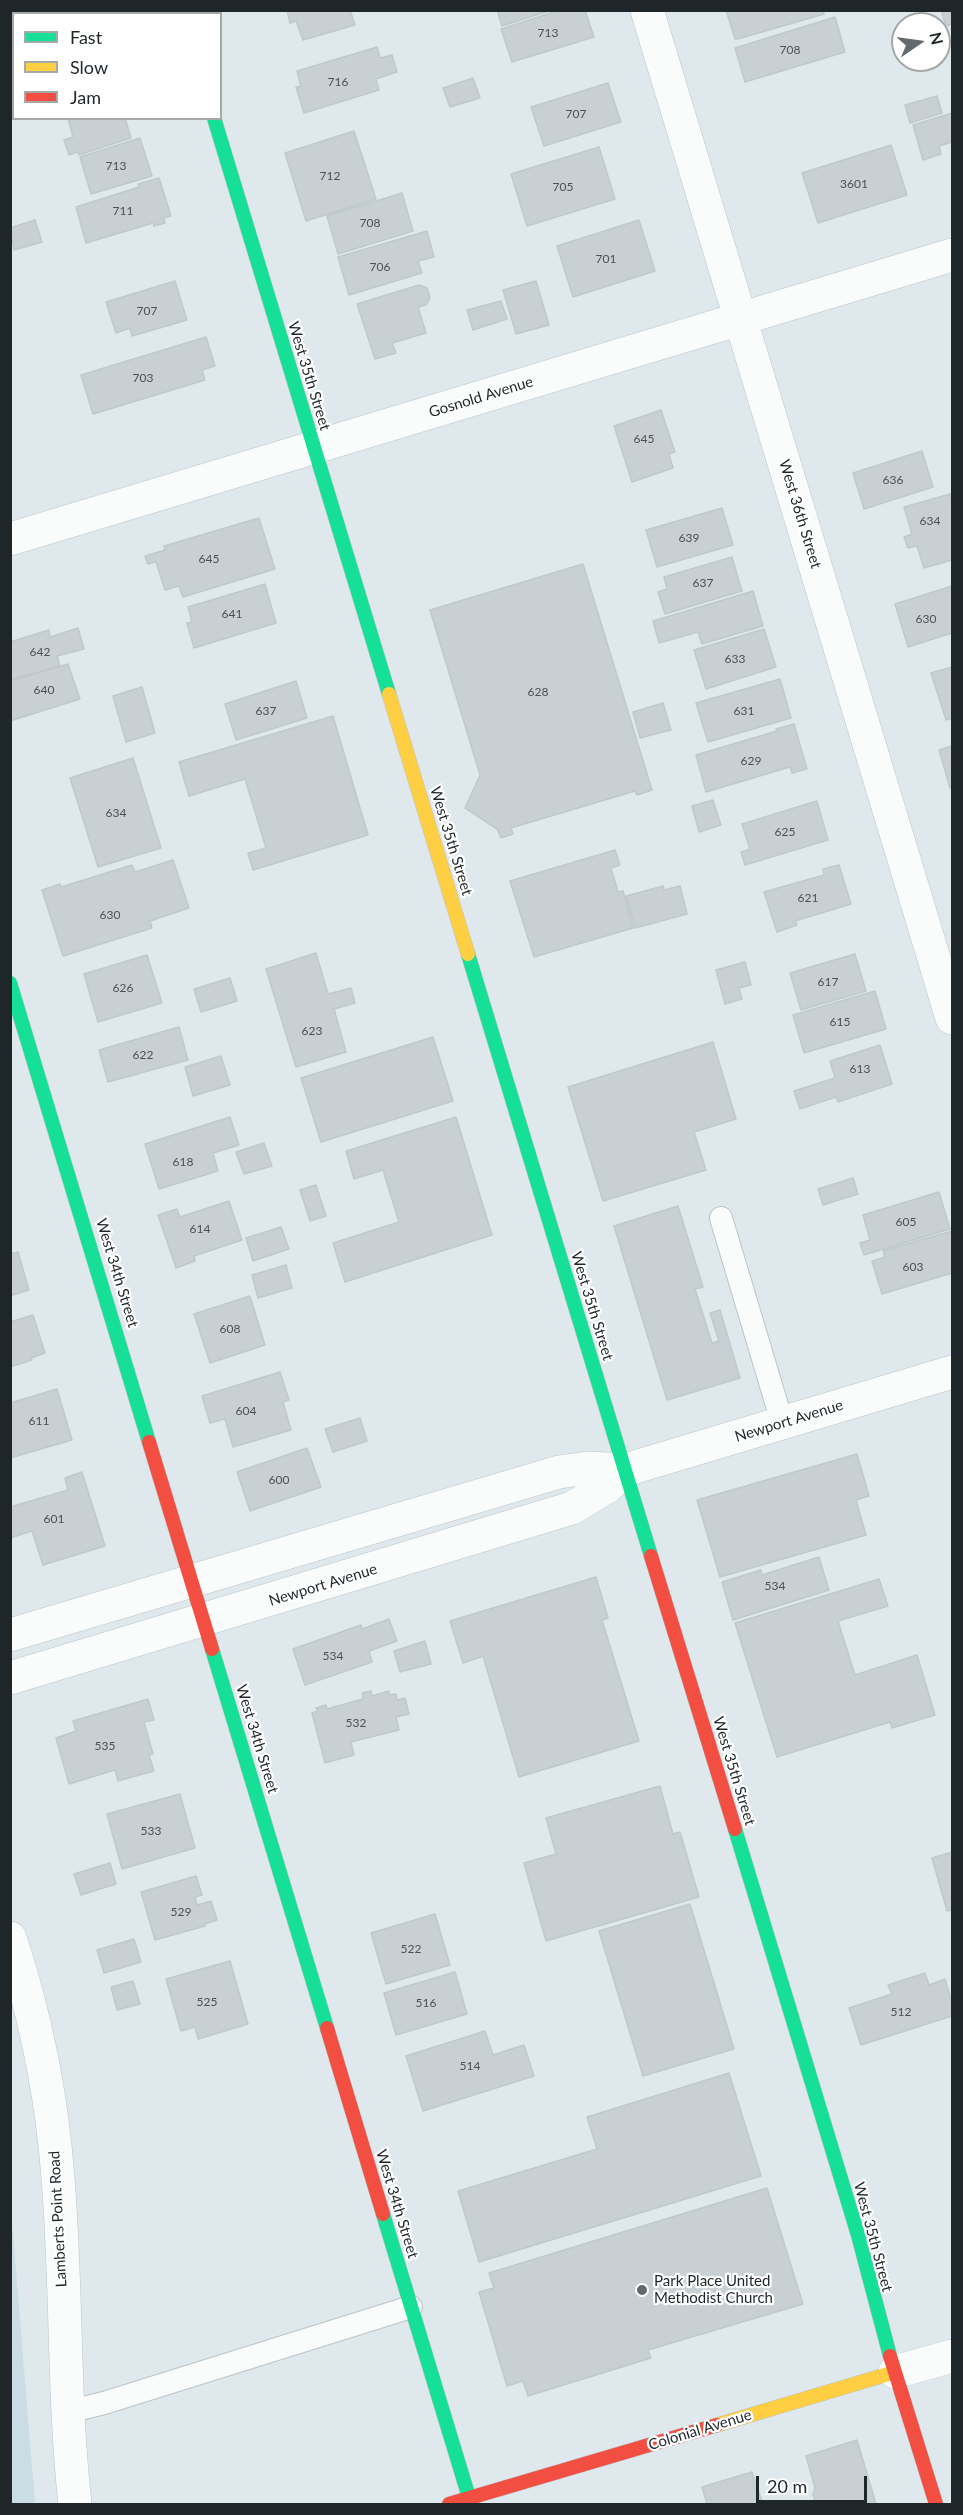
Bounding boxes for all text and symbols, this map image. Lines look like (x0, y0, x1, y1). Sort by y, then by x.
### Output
legend (12, 12, 222, 120)
north arrow (891, 12, 951, 72)
text: Fast (70, 26, 102, 48)
house number: 713 (538, 26, 558, 40)
text: N (926, 30, 948, 46)
house number: 708 (780, 43, 800, 57)
text: Slow (70, 56, 108, 78)
house number: 716 (328, 75, 348, 89)
text: Jam (70, 86, 101, 108)
house number: 707 (566, 107, 586, 121)
house number: 713 (106, 159, 126, 173)
house number: 712 (320, 169, 340, 183)
house number: 3601 (840, 177, 868, 191)
house number: 705 (553, 180, 573, 194)
house number: 711 (113, 204, 133, 218)
house number: 708 (360, 216, 380, 230)
house number: 701 (596, 252, 616, 266)
house number: 706 (370, 260, 390, 274)
house number: 707 (137, 304, 157, 318)
street label: West 35th Street (284, 319, 334, 433)
house number: 703 (133, 371, 153, 385)
street label: Gosnold Avenue (427, 373, 535, 421)
house number: 645 (634, 432, 654, 446)
street label: West 36th Street (775, 457, 825, 571)
house number: 636 (883, 473, 903, 487)
house number: 634 (920, 514, 940, 528)
house number: 639 (679, 531, 699, 545)
house number: 645 (199, 552, 219, 566)
house number: 637 (693, 576, 713, 590)
house number: 641 (222, 607, 242, 621)
house number: 630 (916, 612, 936, 626)
house number: 642 (30, 645, 50, 659)
house number: 633 (725, 652, 745, 666)
house number: 640 (34, 683, 54, 697)
house number: 628 (528, 685, 548, 699)
house number: 637 (256, 704, 276, 718)
house number: 631 (734, 704, 754, 718)
house number: 629 (741, 754, 761, 768)
street label: West 35th Street (426, 784, 476, 898)
house number: 634 (106, 806, 126, 820)
house number: 625 (775, 825, 795, 839)
house number: 621 (798, 891, 818, 905)
house number: 630 (100, 908, 120, 922)
house number: 617 (818, 975, 838, 989)
house number: 626 (113, 981, 133, 995)
house number: 615 (830, 1015, 850, 1029)
house number: 623 (302, 1024, 322, 1038)
house number: 622 (133, 1048, 153, 1062)
house number: 613 (850, 1062, 870, 1076)
house number: 618 (173, 1155, 193, 1169)
house number: 605 (896, 1215, 916, 1229)
street label: West 34th Street (92, 1216, 142, 1330)
house number: 614 (190, 1222, 210, 1236)
street label: West 35th Street (567, 1249, 617, 1363)
house number: 603 (903, 1260, 923, 1274)
house number: 608 (220, 1322, 240, 1336)
street label: Newport Avenue (733, 1396, 845, 1446)
house number: 604 (236, 1404, 256, 1418)
house number: 611 (29, 1414, 49, 1428)
house number: 600 (269, 1473, 289, 1487)
house number: 601 (44, 1512, 64, 1526)
street label: Newport Avenue (267, 1560, 379, 1610)
house number: 534 (765, 1579, 785, 1593)
house number: 534 (323, 1649, 343, 1663)
street label: West 34th Street (232, 1682, 282, 1796)
street label: West 35th Street (709, 1714, 759, 1828)
house number: 532 (346, 1716, 366, 1730)
house number: 535 (95, 1739, 115, 1753)
house number: 533 (141, 1824, 161, 1838)
house number: 529 (171, 1905, 191, 1919)
house number: 522 (401, 1942, 421, 1956)
house number: 525 (197, 1995, 217, 2009)
house number: 516 (416, 1996, 436, 2010)
house number: 512 (891, 2005, 911, 2019)
house number: 514 (460, 2059, 480, 2073)
street label: West 34th Street (372, 2147, 422, 2261)
street label: Lamberts Point Road (45, 2150, 71, 2288)
street label: West 35th Street (850, 2180, 896, 2294)
place label: Park Place United Methodist Church (654, 2272, 773, 2307)
marker: Park Place United Methodist Church (635, 2283, 649, 2297)
street label: Colonial Avenue (646, 2406, 754, 2454)
scale bar (759, 2464, 870, 2502)
text: 20 m (767, 2475, 807, 2497)

